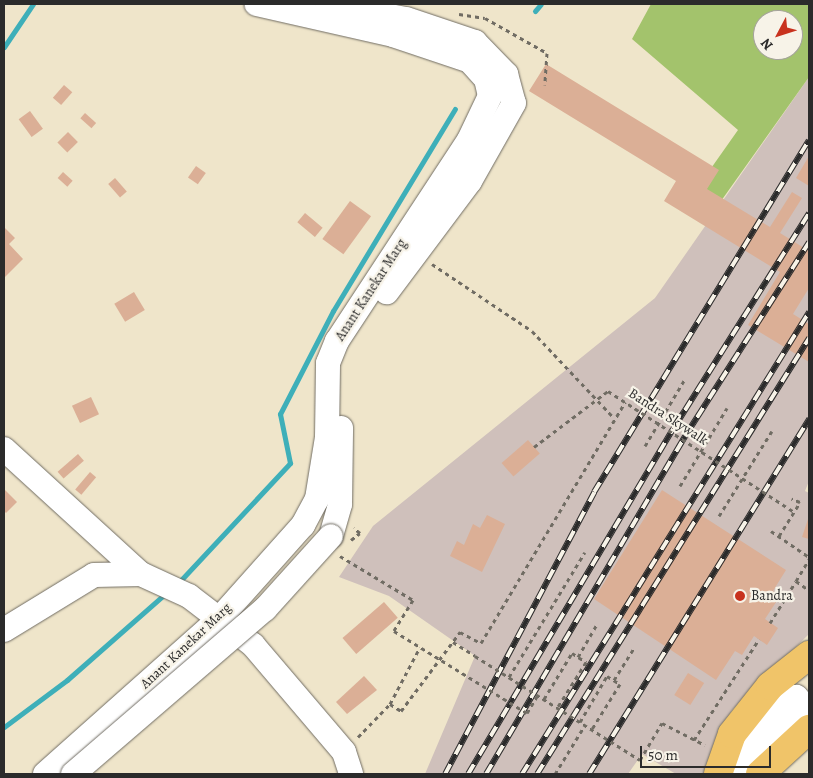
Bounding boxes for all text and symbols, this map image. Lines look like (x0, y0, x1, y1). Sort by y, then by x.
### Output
north arrow (753, 10, 803, 60)
text: N (756, 34, 777, 54)
street label: Anant Kanekar Marg (332, 236, 410, 344)
street label: Bandra Skywalk (625, 385, 711, 449)
place label: Bandra (751, 588, 793, 604)
marker: Bandra (733, 589, 747, 603)
street label: Anant Kanekar Marg (137, 600, 235, 692)
scale bar (643, 736, 774, 768)
text: 50 m (648, 745, 678, 765)

